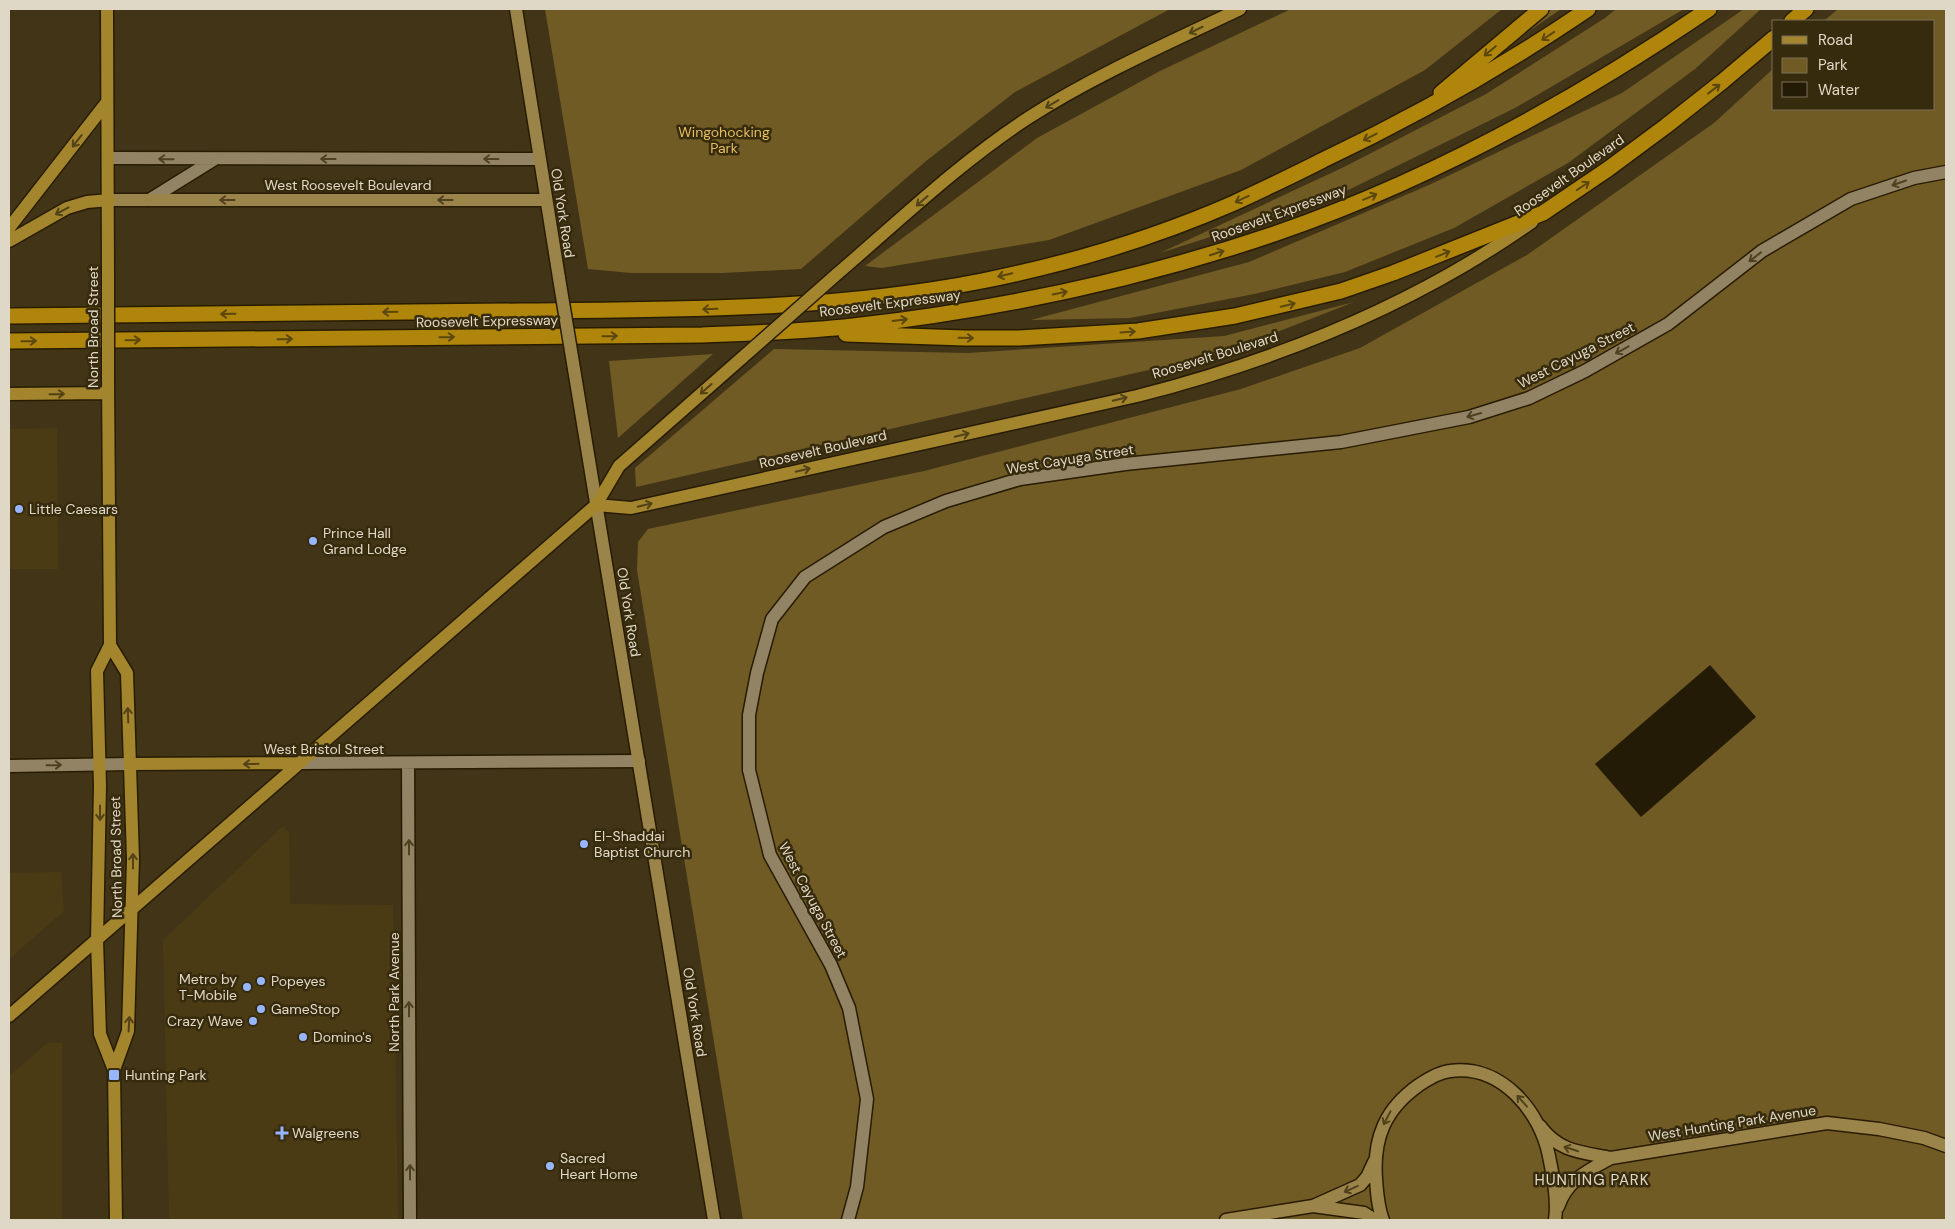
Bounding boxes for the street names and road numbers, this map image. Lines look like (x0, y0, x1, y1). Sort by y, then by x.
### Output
street label: Roosevelt Boulevard (1510, 130, 1628, 220)
street label: Old York Road (547, 167, 579, 259)
street label: West Roosevelt Boulevard (264, 176, 432, 194)
street label: Roosevelt Expressway (1209, 180, 1349, 246)
street label: North Broad Street (84, 266, 102, 388)
street label: Roosevelt Expressway (818, 285, 962, 321)
street label: Roosevelt Expressway (416, 311, 559, 331)
street label: West Cayuga Street (1515, 318, 1637, 392)
street label: Roosevelt Boulevard (1150, 327, 1280, 383)
street label: Roosevelt Boulevard (757, 426, 889, 472)
street label: West Cayuga Street (1005, 440, 1135, 478)
street label: Old York Road (613, 566, 645, 658)
street label: West Bristol Street (264, 740, 384, 758)
street label: North Broad Street (106, 796, 126, 918)
street label: West Cayuga Street (775, 839, 851, 961)
street label: North Park Avenue (385, 932, 403, 1052)
street label: Old York Road (679, 966, 711, 1058)
street label: West Hunting Park Avenue (1647, 1101, 1817, 1145)

